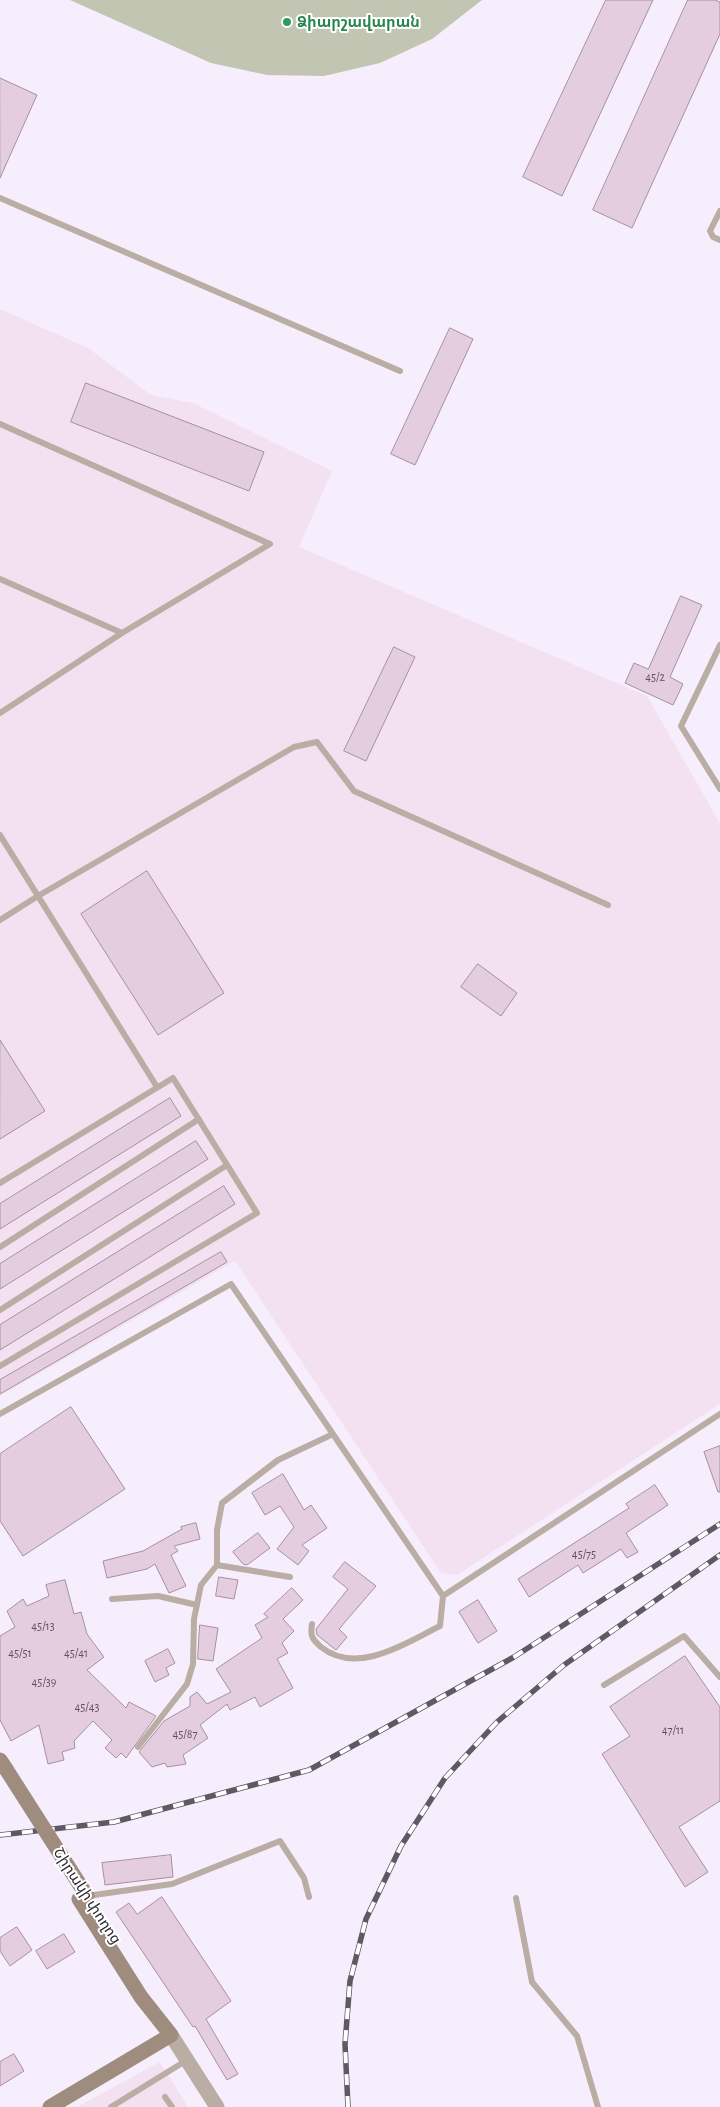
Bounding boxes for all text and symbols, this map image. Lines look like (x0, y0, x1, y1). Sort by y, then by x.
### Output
place label: Ձիարշավարան (297, 13, 420, 31)
marker: Ձիարշավարան (281, 16, 293, 28)
house number: 45/2 (645, 670, 665, 684)
house number: 45/75 (572, 1547, 596, 1561)
house number: 45/13 (31, 1619, 55, 1633)
house number: 45/51 (8, 1646, 32, 1660)
house number: 45/41 (64, 1646, 88, 1660)
house number: 45/39 (32, 1675, 56, 1689)
house number: 45/43 (75, 1700, 99, 1714)
house number: 47/11 (662, 1723, 684, 1737)
house number: 45/87 (173, 1727, 197, 1741)
street label: Շիրակի փողոց (49, 1844, 125, 1948)

